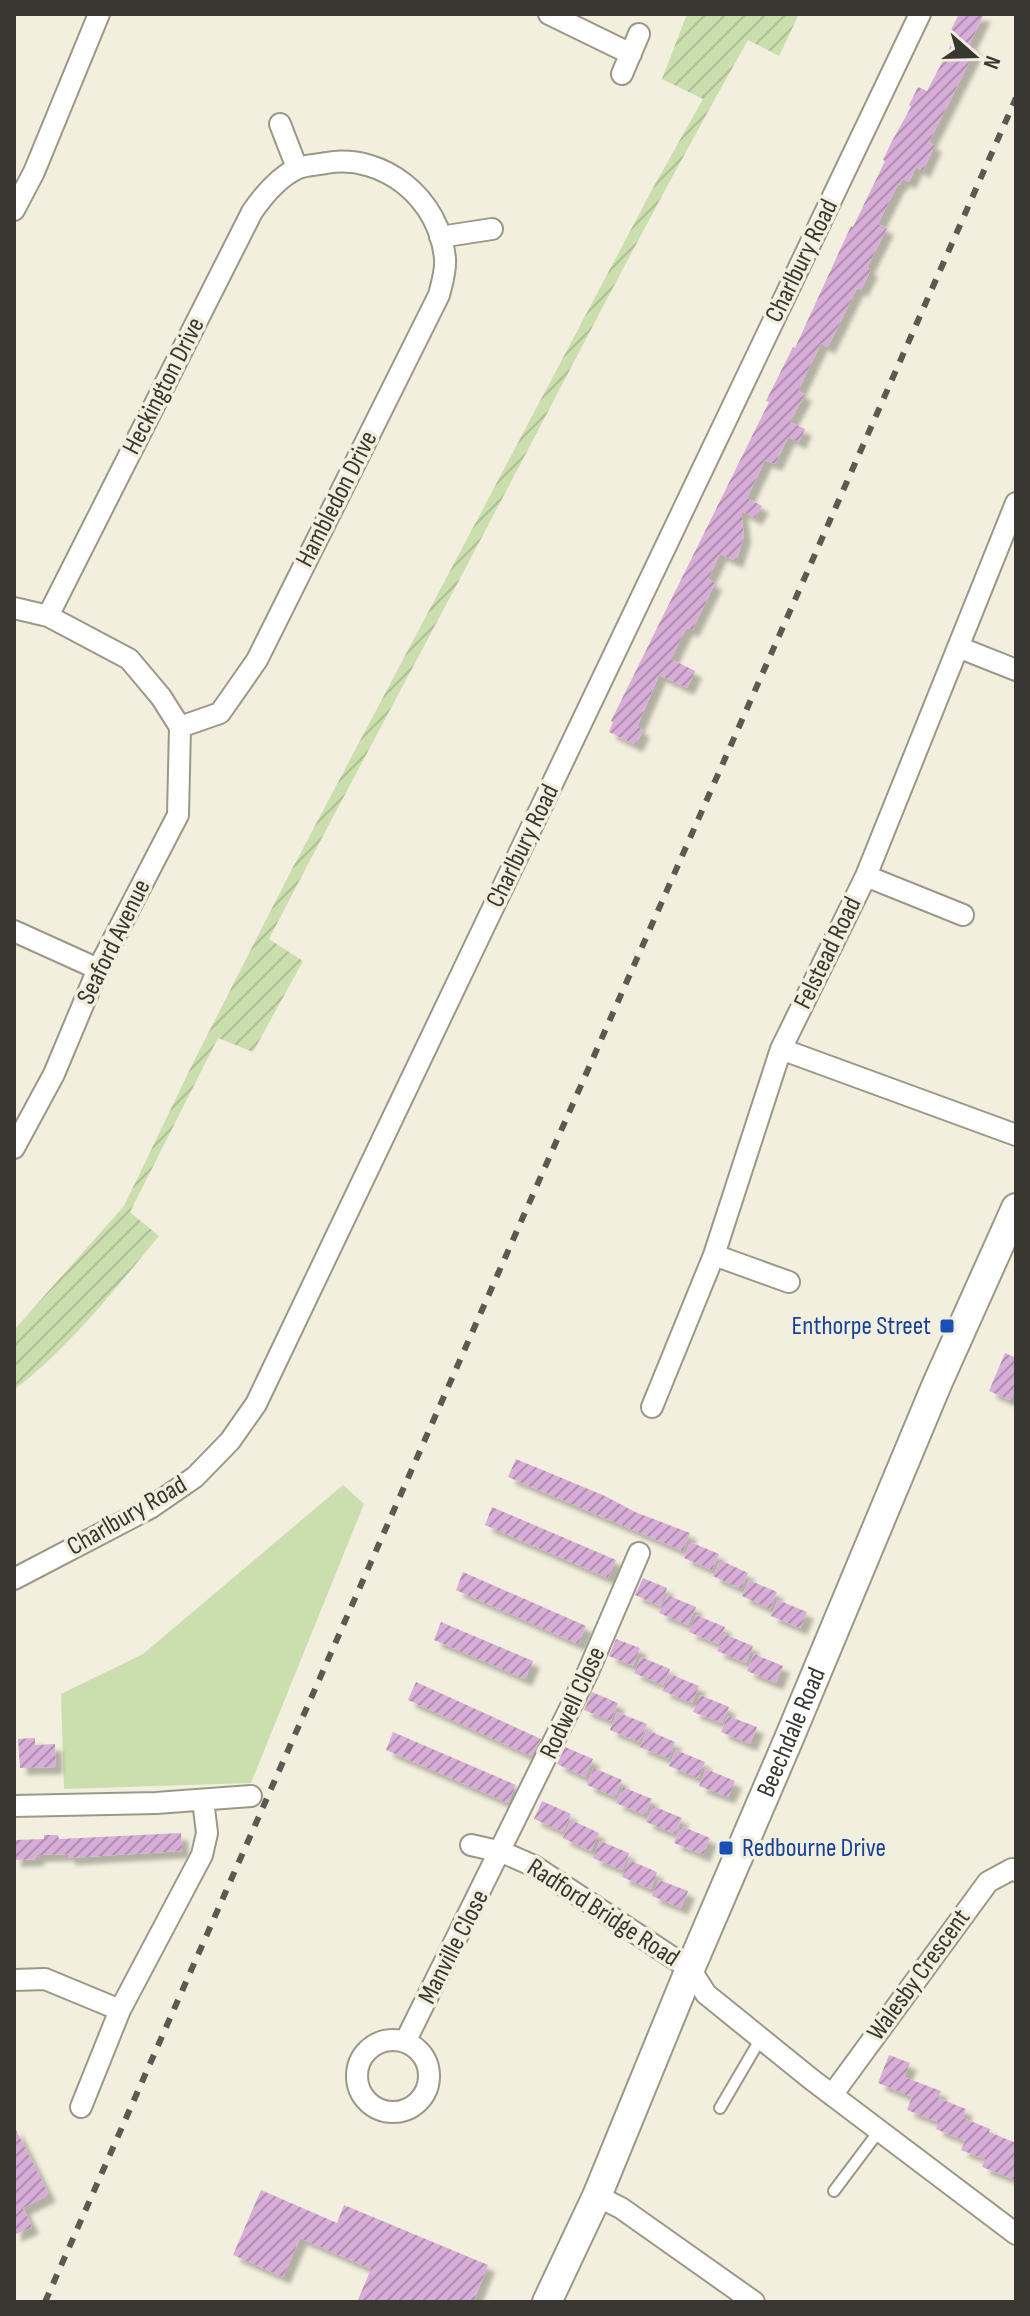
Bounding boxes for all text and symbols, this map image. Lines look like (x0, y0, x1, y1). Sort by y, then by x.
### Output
north arrow (934, 16, 1014, 96)
text: N (977, 52, 1006, 72)
street label: Charlbury Road (759, 194, 845, 328)
street label: Heckington Drive (116, 312, 212, 460)
street label: Hambledon Drive (290, 426, 384, 572)
street label: Charlbury Road (480, 779, 566, 913)
street label: Seaford Avenue (70, 875, 158, 1009)
street label: Felstead Road (788, 892, 868, 1014)
place label: Enthorpe Street (791, 1311, 931, 1342)
marker: Enthorpe Street (938, 1317, 956, 1335)
street label: Charlbury Road (62, 1469, 192, 1563)
street label: Rodwell Close (534, 1642, 612, 1764)
street label: Beechdale Road (750, 1663, 832, 1802)
place label: Redbourne Drive (742, 1833, 886, 1864)
marker: Redbourne Drive (717, 1839, 735, 1857)
street label: Radford Bridge Road (521, 1852, 685, 1974)
street label: Manville Close (412, 1885, 496, 2009)
street label: Walesby Crescent (861, 1903, 977, 2047)

